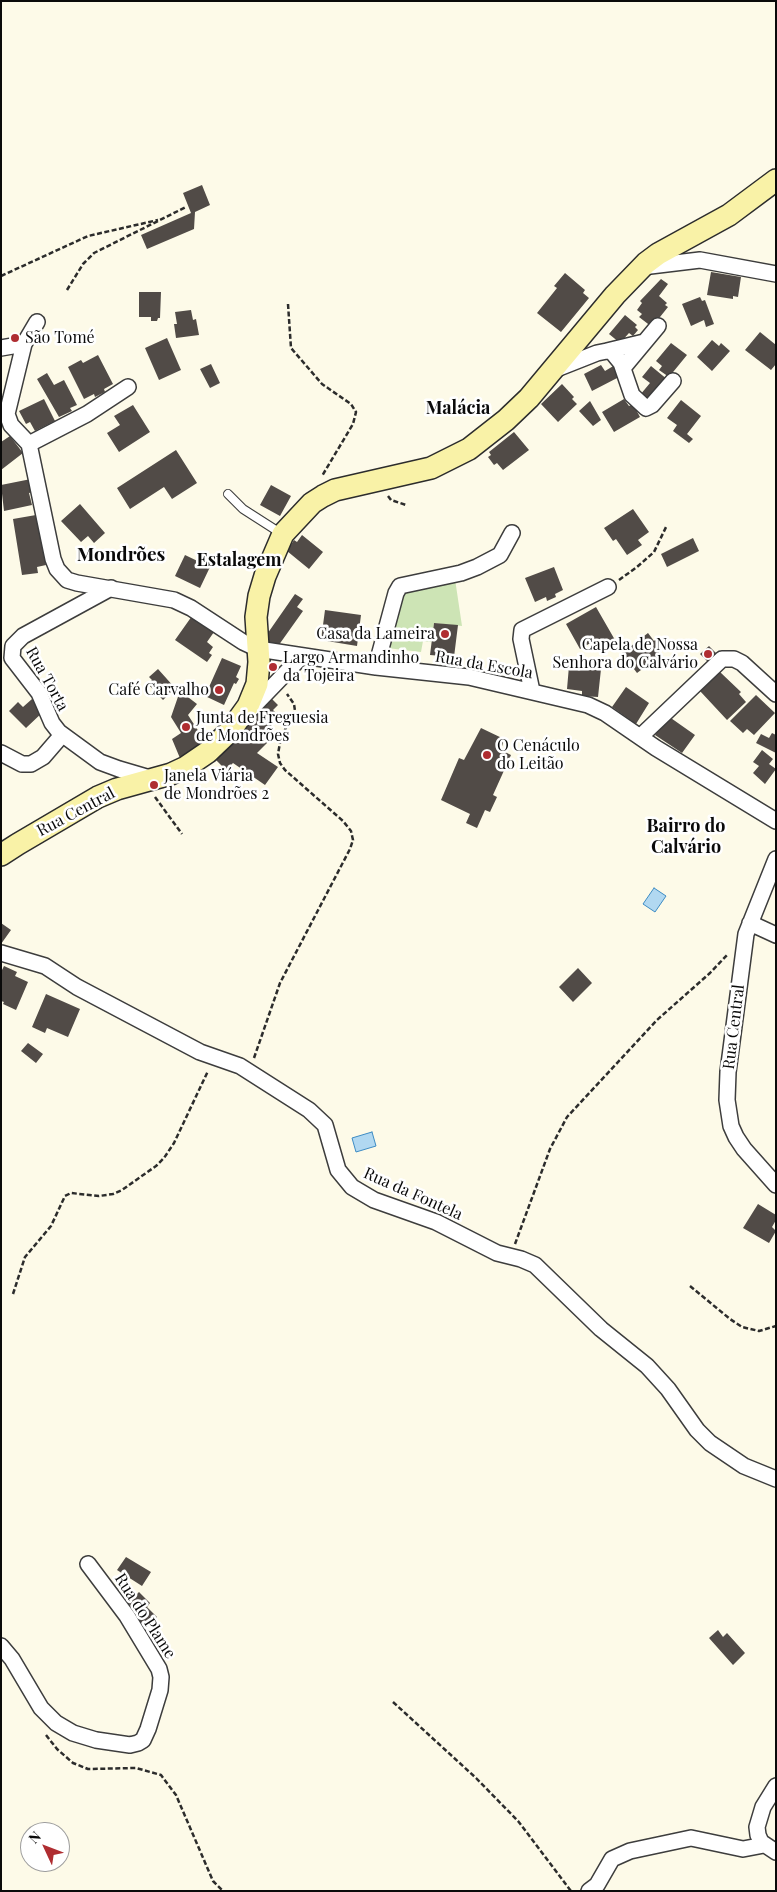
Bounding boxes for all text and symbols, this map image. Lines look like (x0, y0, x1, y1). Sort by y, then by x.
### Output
place label: São Tomé (25, 328, 95, 348)
marker: São Tomé (9, 332, 21, 344)
district label: Malácia (426, 397, 490, 419)
district label: Mondrões (77, 544, 165, 566)
district label: Estalagem (196, 549, 282, 571)
place label: Casa da Lameira (316, 624, 435, 644)
marker: Casa da Lameira (439, 628, 451, 640)
place label: Capela de Nossa Senhora do Calvário (553, 635, 698, 673)
street label: Rua Torta (22, 644, 72, 714)
street label: Rua da Escola (434, 647, 534, 683)
place label: Largo Armandinho da Tojeira (283, 648, 419, 686)
marker: Capela de Nossa Senhora do Calvário (702, 648, 714, 660)
marker: Largo Armandinho da Tojeira (267, 661, 279, 673)
place label: Café Carvalho (108, 680, 209, 700)
marker: Café Carvalho (213, 684, 225, 696)
place label: Junta de Freguesia de Mondrões (196, 708, 328, 746)
marker: Junta de Freguesia de Mondrões (180, 721, 192, 733)
place label: O Cenáculo do Leitão (497, 736, 580, 774)
marker: O Cenáculo do Leitão (481, 749, 493, 761)
place label: Janela Viária de Mondrões 2 (164, 766, 269, 804)
marker: Janela Viária de Mondrões 2 (148, 779, 160, 791)
street label: Rua Central (34, 783, 118, 841)
district label: Bairro do Calvário (647, 815, 725, 858)
street label: Rua Central (719, 983, 749, 1071)
street label: Rua da Fontela (361, 1164, 465, 1224)
street label: Rua do Plame (110, 1570, 180, 1662)
north arrow (20, 1822, 70, 1872)
text: N (24, 1827, 45, 1847)

